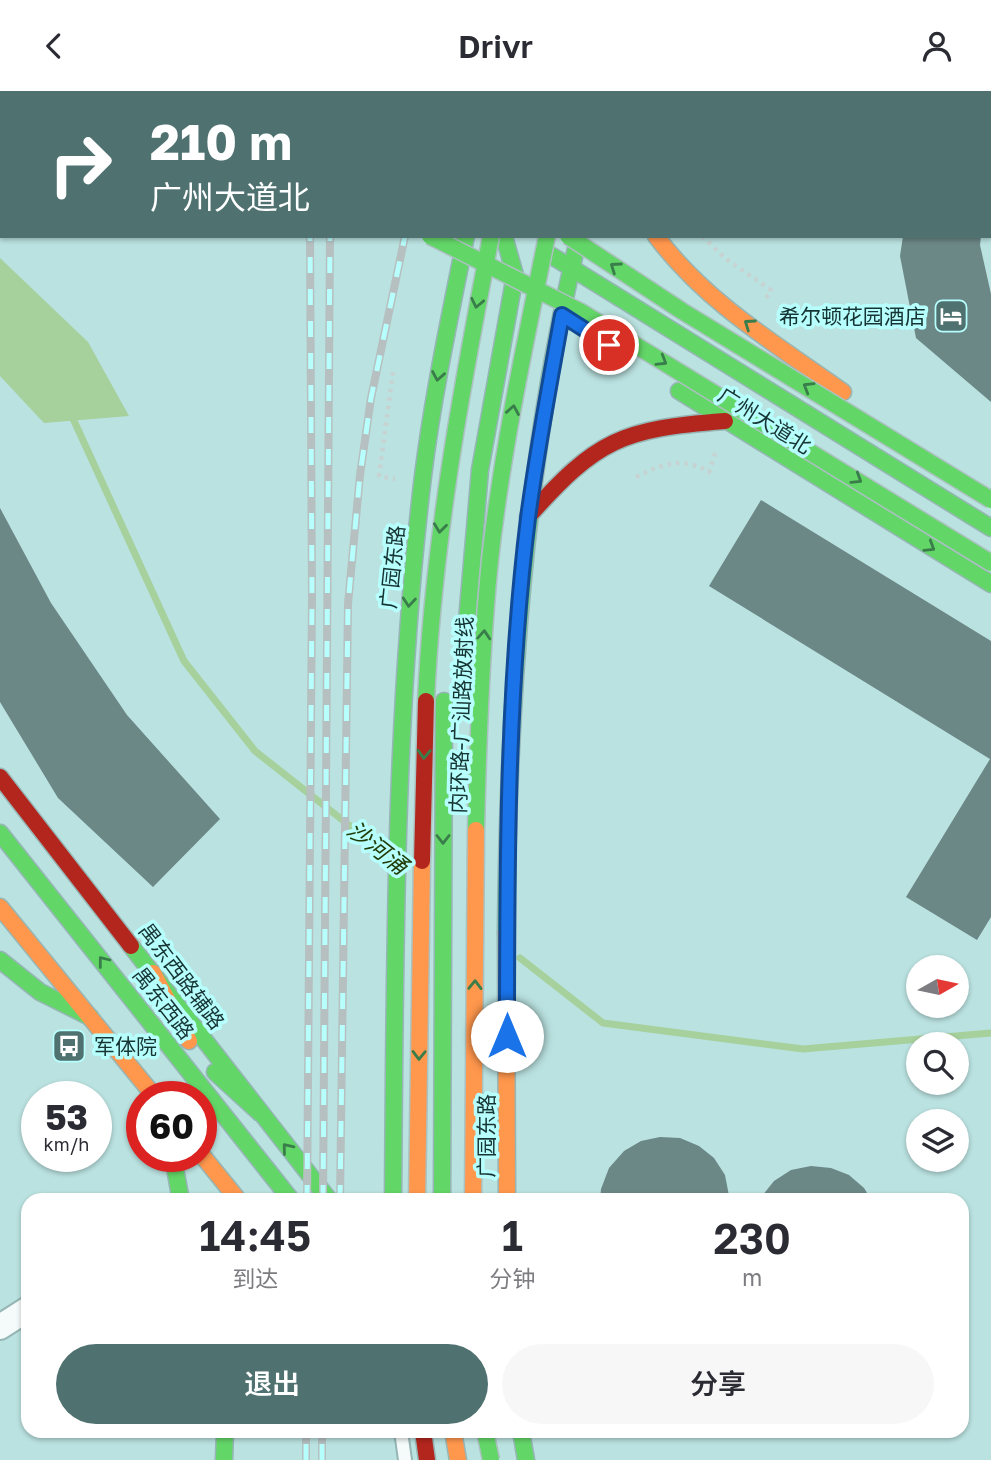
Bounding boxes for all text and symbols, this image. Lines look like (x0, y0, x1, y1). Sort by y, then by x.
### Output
icon: back (35, 27, 73, 65)
text: Drivr (458, 27, 533, 65)
icon: person (918, 27, 956, 65)
text: 210 m (150, 112, 292, 171)
icon: right (35, 119, 126, 210)
text: 广州大道北 (150, 178, 310, 216)
one-way arrow (610, 263, 623, 275)
one-way arrow (470, 297, 485, 309)
hotel icon: 希尔顿花园酒店 (932, 297, 970, 335)
place label: 希尔顿花园酒店 (779, 303, 926, 329)
pin (579, 315, 639, 375)
one-way arrow (744, 320, 757, 332)
icon: arrive (590, 326, 628, 364)
one-way arrow (655, 353, 668, 366)
one-way arrow (432, 370, 447, 382)
street label: 广州大道北 (714, 381, 816, 459)
one-way arrow (802, 382, 815, 395)
one-way arrow (505, 404, 520, 416)
one-way arrow (849, 470, 862, 483)
one-way arrow (433, 522, 448, 533)
street label: 广园东路 (375, 524, 409, 610)
one-way arrow (922, 538, 935, 551)
one-way arrow (402, 597, 417, 608)
street label: 内环路-广汕路放射线 (445, 616, 477, 814)
one-way arrow (477, 630, 492, 641)
one-way arrow (416, 749, 431, 760)
water label: 沙河涌 (342, 815, 416, 881)
one-way arrow (435, 834, 451, 845)
street label: 禺东西路辅路 (134, 918, 230, 1034)
north arrow (906, 955, 970, 1019)
map controls (906, 955, 969, 1172)
one-way arrow (99, 956, 112, 968)
street label: 禺东西路 (128, 962, 200, 1044)
one-way arrow (468, 980, 483, 991)
position arrow (470, 999, 544, 1073)
bus stop icon: 军体院 (50, 1027, 88, 1065)
button: search (906, 1032, 969, 1095)
place label: 军体院 (94, 1033, 157, 1059)
one-way arrow (411, 1051, 427, 1061)
speed limit sign: 60 (126, 1081, 217, 1172)
street label: 广园东路 (473, 1094, 499, 1178)
text: 53 (45, 1096, 88, 1138)
button: layers (906, 1109, 969, 1172)
text: km/h (44, 1133, 89, 1155)
one-way arrow (282, 1143, 295, 1155)
text: 14:45 (199, 1210, 311, 1260)
text: 1 (502, 1210, 523, 1260)
text: 230 (713, 1213, 791, 1263)
text: m (742, 1263, 762, 1291)
text: 到达 (232, 1264, 278, 1292)
text: 分钟 (489, 1264, 535, 1292)
button: 退出 (56, 1344, 488, 1424)
button: 分享 (502, 1344, 934, 1424)

